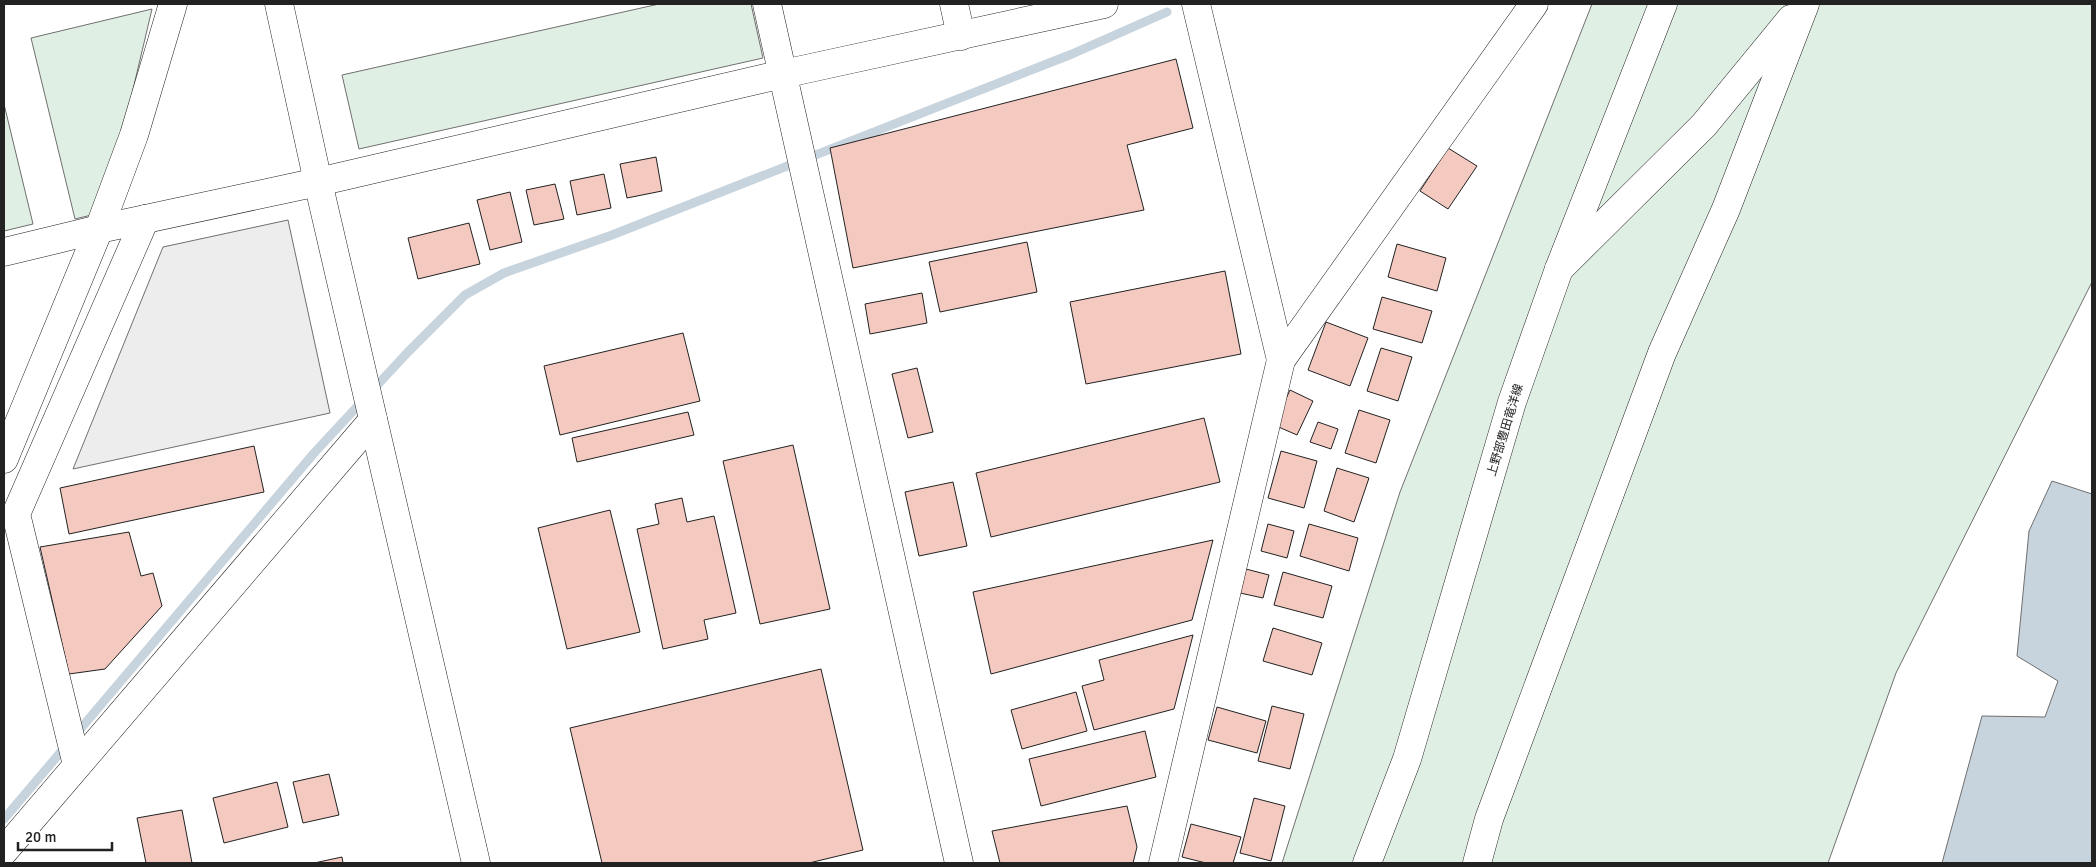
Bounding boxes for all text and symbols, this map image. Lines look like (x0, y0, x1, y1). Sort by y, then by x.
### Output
street label: 上野部豊田竜洋線 (1484, 382, 1527, 478)
scale bar (18, 820, 111, 852)
text: 20 m (25, 828, 56, 846)

